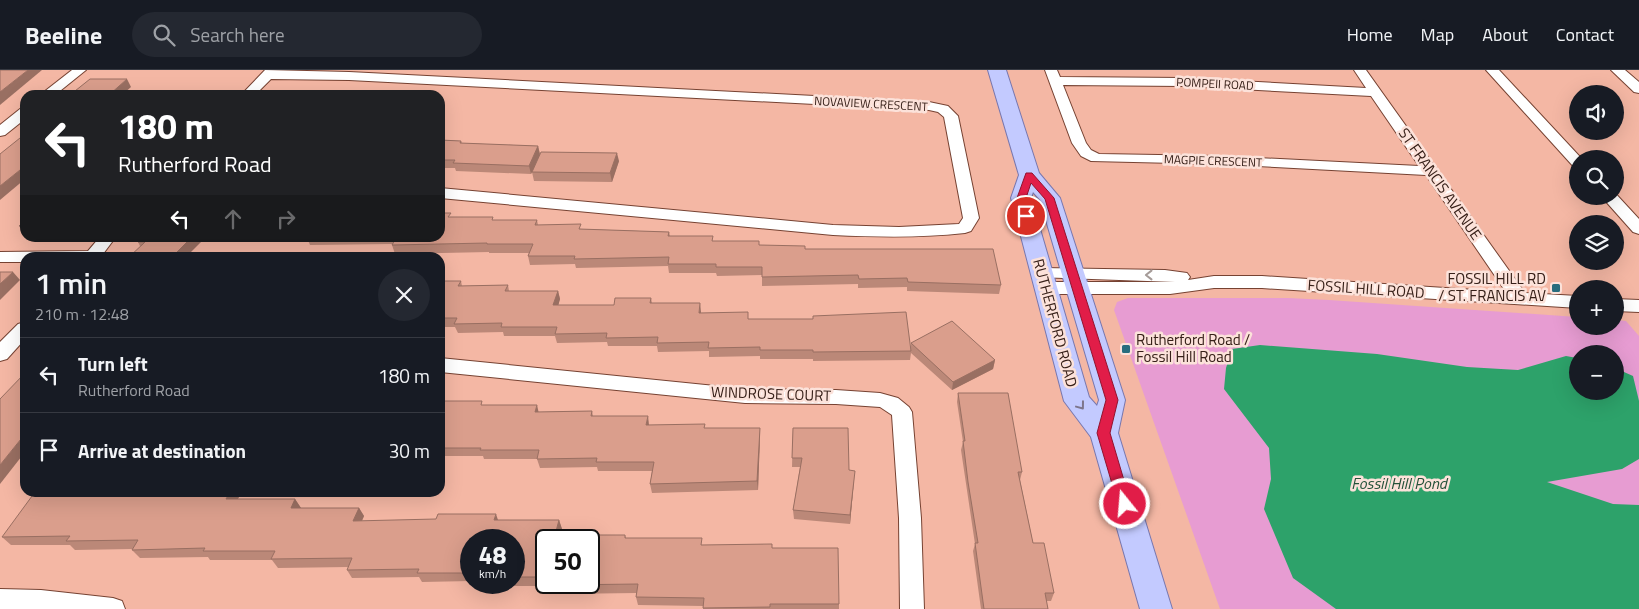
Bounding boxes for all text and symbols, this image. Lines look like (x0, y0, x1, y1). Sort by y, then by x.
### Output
search box (132, 12, 482, 57)
text: Beeline (25, 17, 102, 53)
text: Search here (190, 20, 285, 49)
icon: search (150, 21, 178, 49)
text: Home (1347, 21, 1393, 48)
text: Map (1421, 21, 1454, 48)
text: About (1482, 21, 1528, 48)
text: Contact (1556, 21, 1614, 48)
street label: POMPEII ROAD (1176, 72, 1254, 95)
map controls (1569, 85, 1624, 400)
button: sound (1569, 85, 1624, 140)
street label: NOVAVIEW CRESCENT (814, 91, 929, 116)
text: 180 m (118, 99, 214, 153)
icon: left (35, 110, 100, 175)
street label: ST FRANCIS AVENUE (1393, 123, 1488, 245)
text: Rutherford Road (118, 147, 272, 181)
street label: MAGPIE CRESCENT (1163, 149, 1263, 172)
button: search (1569, 150, 1624, 205)
pin (1005, 195, 1047, 237)
icon: arrive (1012, 202, 1040, 230)
icon: left (166, 205, 194, 233)
icon: ahead (219, 205, 247, 233)
icon: right (272, 205, 300, 233)
button: layers (1569, 215, 1624, 270)
street label: RUTHERFORD ROAD (1027, 256, 1084, 390)
text: 1 min (35, 260, 107, 306)
place label: FOSSIL HILL RD / ST. FRANCIS AV (1438, 267, 1546, 307)
button: close (378, 269, 430, 321)
one-way arrow (1144, 269, 1152, 280)
street label: FOSSIL HILL ROAD (1307, 273, 1425, 304)
button: + (1569, 280, 1624, 335)
marker: FOSSIL HILL RD / ST. FRANCIS AV (1550, 282, 1562, 294)
text: 210 m · 12:48 (35, 302, 129, 326)
place label: Rutherford Road / Fossil Hill Road (1136, 328, 1250, 368)
marker: Rutherford Road / Fossil Hill Road (1120, 343, 1132, 355)
button: − (1569, 345, 1624, 400)
text: Turn left (78, 349, 148, 378)
icon: left (35, 361, 63, 389)
text: 180 m (378, 361, 430, 390)
text: Rutherford Road (78, 378, 190, 402)
street label: WINDROSE COURT (711, 380, 832, 407)
one-way arrow (1076, 400, 1084, 409)
icon: arrive (35, 436, 63, 464)
text: Arrive at destination (78, 436, 246, 465)
text: 30 m (389, 436, 430, 465)
water label: Fossil Hill Pond (1351, 471, 1449, 495)
position arrow (1098, 477, 1150, 529)
speed limit sign: 50 (535, 529, 600, 594)
text: 48 (478, 536, 507, 574)
text: km/h (479, 564, 506, 583)

